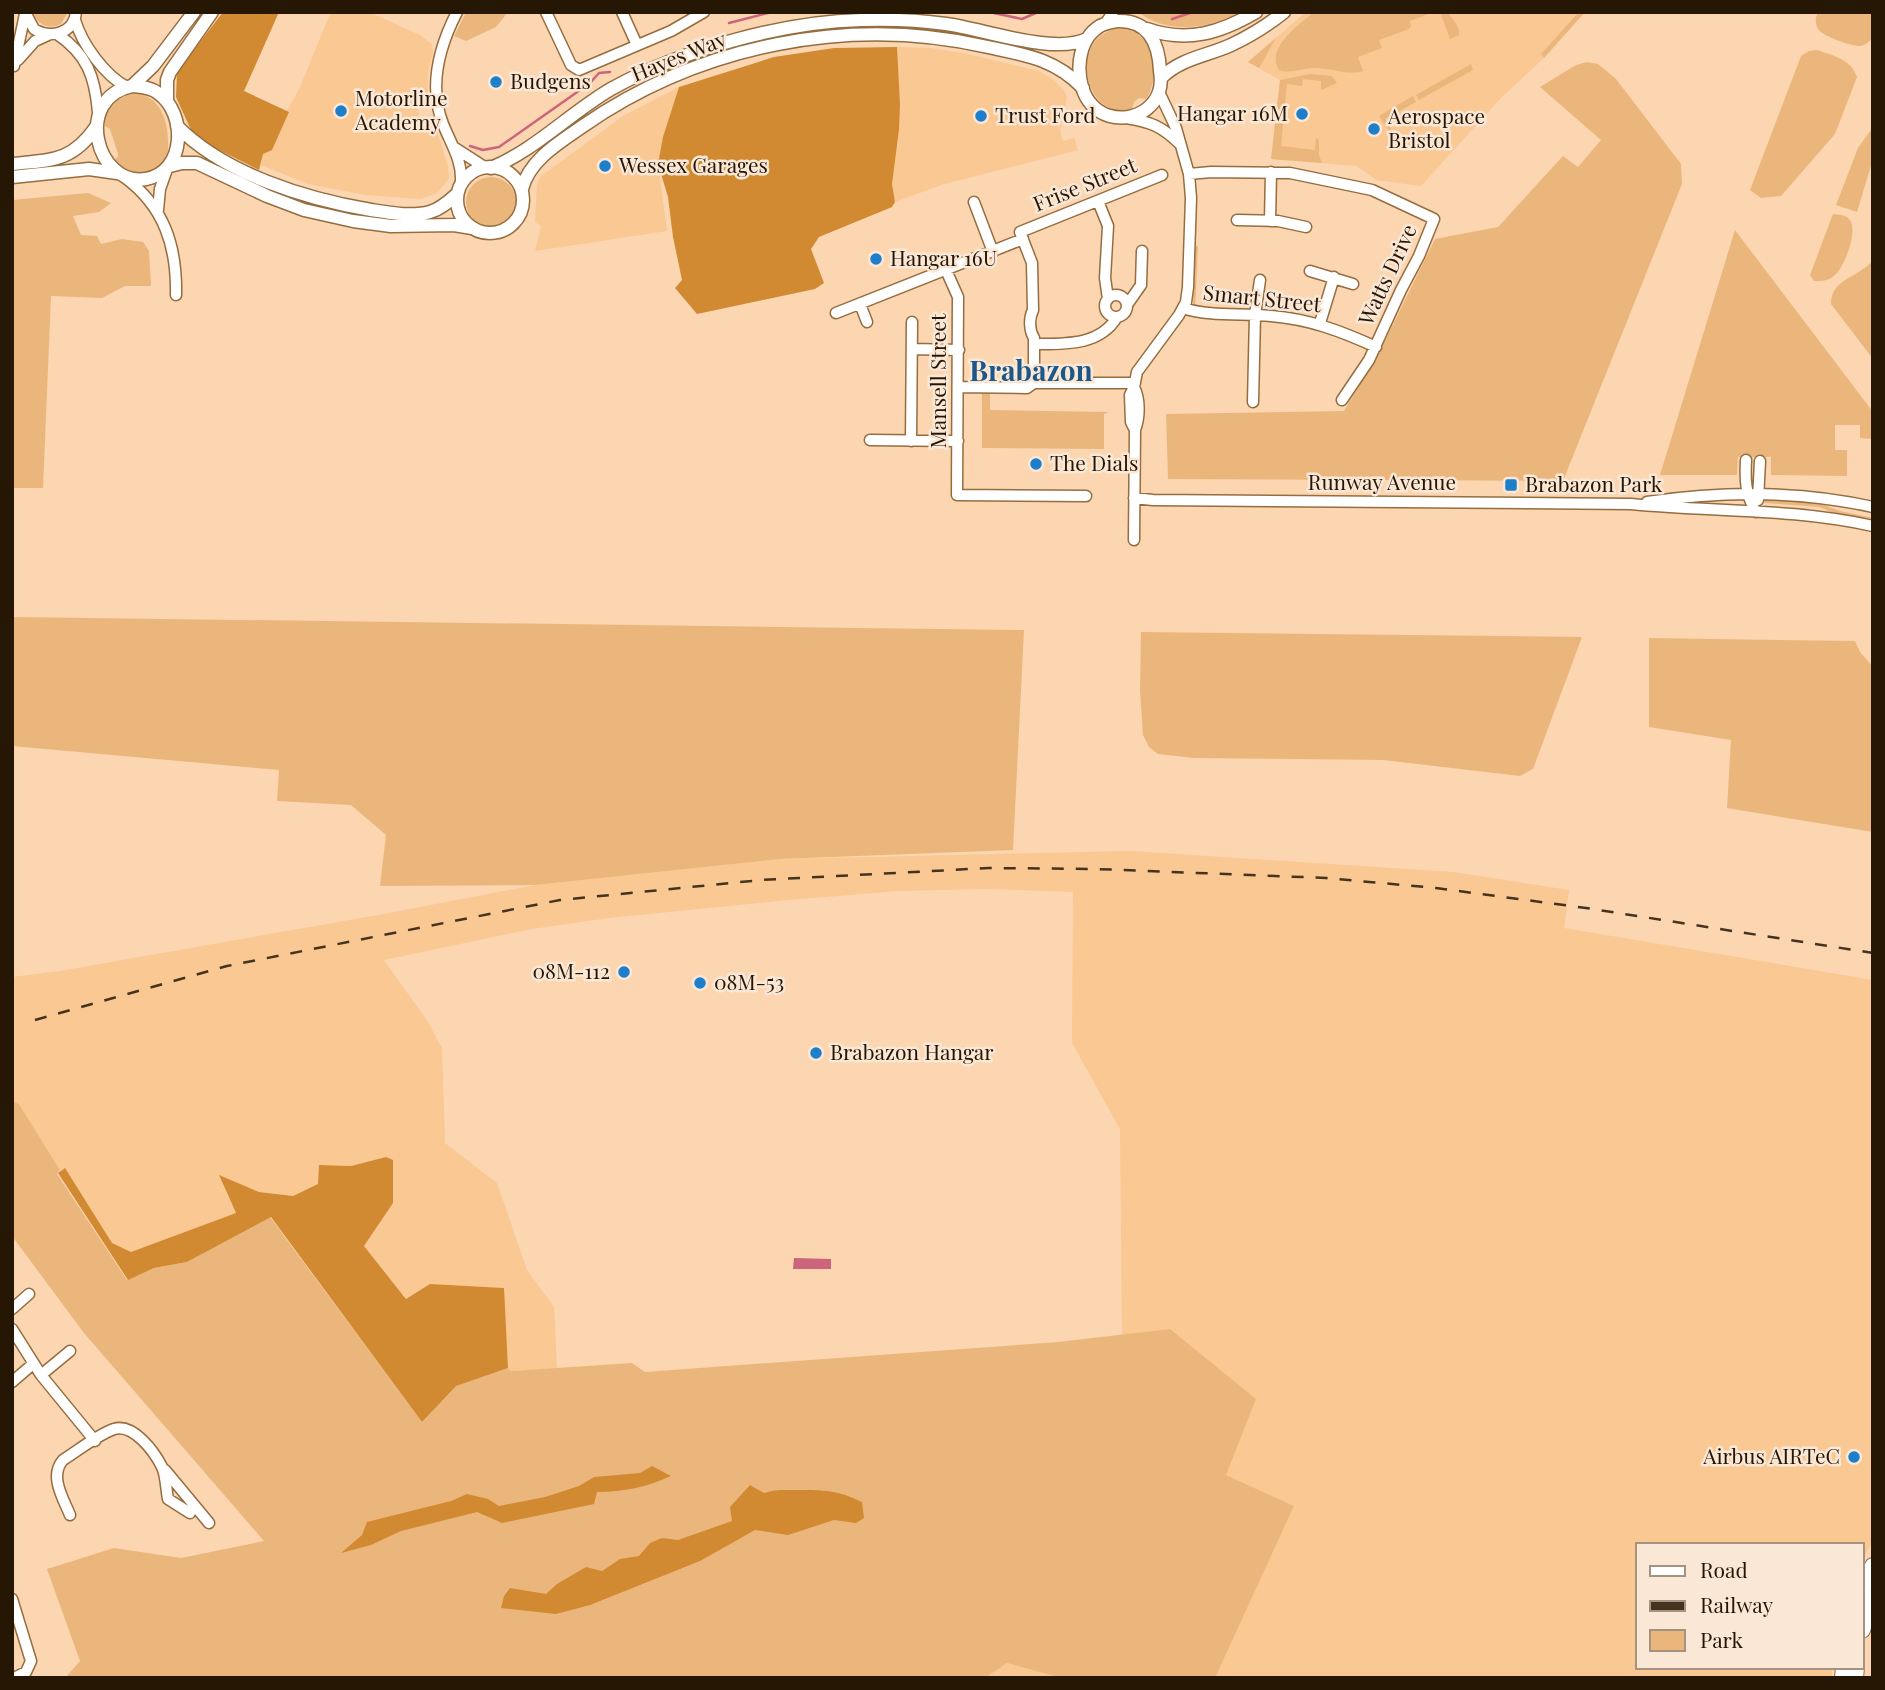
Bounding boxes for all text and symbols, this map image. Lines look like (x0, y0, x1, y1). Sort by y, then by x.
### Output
street label: Hayes Way (627, 23, 730, 87)
place label: Budgens (510, 66, 591, 94)
marker: Budgens (488, 74, 504, 90)
place label: Motorline Academy (354, 83, 448, 135)
place label: Hangar 16M (1177, 98, 1288, 126)
place label: Trust Ford (995, 100, 1095, 128)
place label: Aerospace Bristol (1387, 101, 1485, 153)
marker: Motorline Academy (333, 103, 349, 119)
marker: Hangar 16M (1294, 106, 1310, 122)
marker: Trust Ford (973, 108, 989, 124)
marker: Aerospace Bristol (1366, 121, 1382, 137)
place label: Wessex Garages (618, 150, 768, 178)
street label: Frise Street (1028, 150, 1141, 217)
marker: Wessex Garages (597, 158, 613, 174)
street label: Watts Drive (1350, 219, 1422, 330)
place label: Hangar 16U (890, 243, 997, 271)
marker: Hangar 16U (868, 251, 884, 267)
street label: Smart Street (1202, 277, 1323, 317)
street label: Mansell Street (923, 313, 951, 448)
district label: Brabazon (969, 351, 1093, 388)
place label: The Dials (1050, 448, 1138, 476)
marker: The Dials (1028, 456, 1044, 472)
street label: Runway Avenue (1308, 467, 1456, 495)
place label: Brabazon Park (1525, 469, 1663, 497)
marker: Brabazon Park (1503, 477, 1519, 493)
place label: 08M-112 (532, 956, 610, 984)
marker: 08M-112 (616, 964, 632, 980)
place label: 08M-53 (714, 967, 784, 995)
marker: 08M-53 (692, 975, 708, 991)
place label: Brabazon Hangar (830, 1037, 994, 1065)
marker: Brabazon Hangar (808, 1045, 824, 1061)
place label: Airbus AIRTeC (1702, 1441, 1840, 1469)
marker: Airbus AIRTeC (1846, 1449, 1862, 1465)
legend (1636, 1543, 1864, 1669)
text: Road (1700, 1555, 1748, 1583)
text: Railway (1700, 1590, 1774, 1618)
text: Park (1700, 1625, 1744, 1653)

